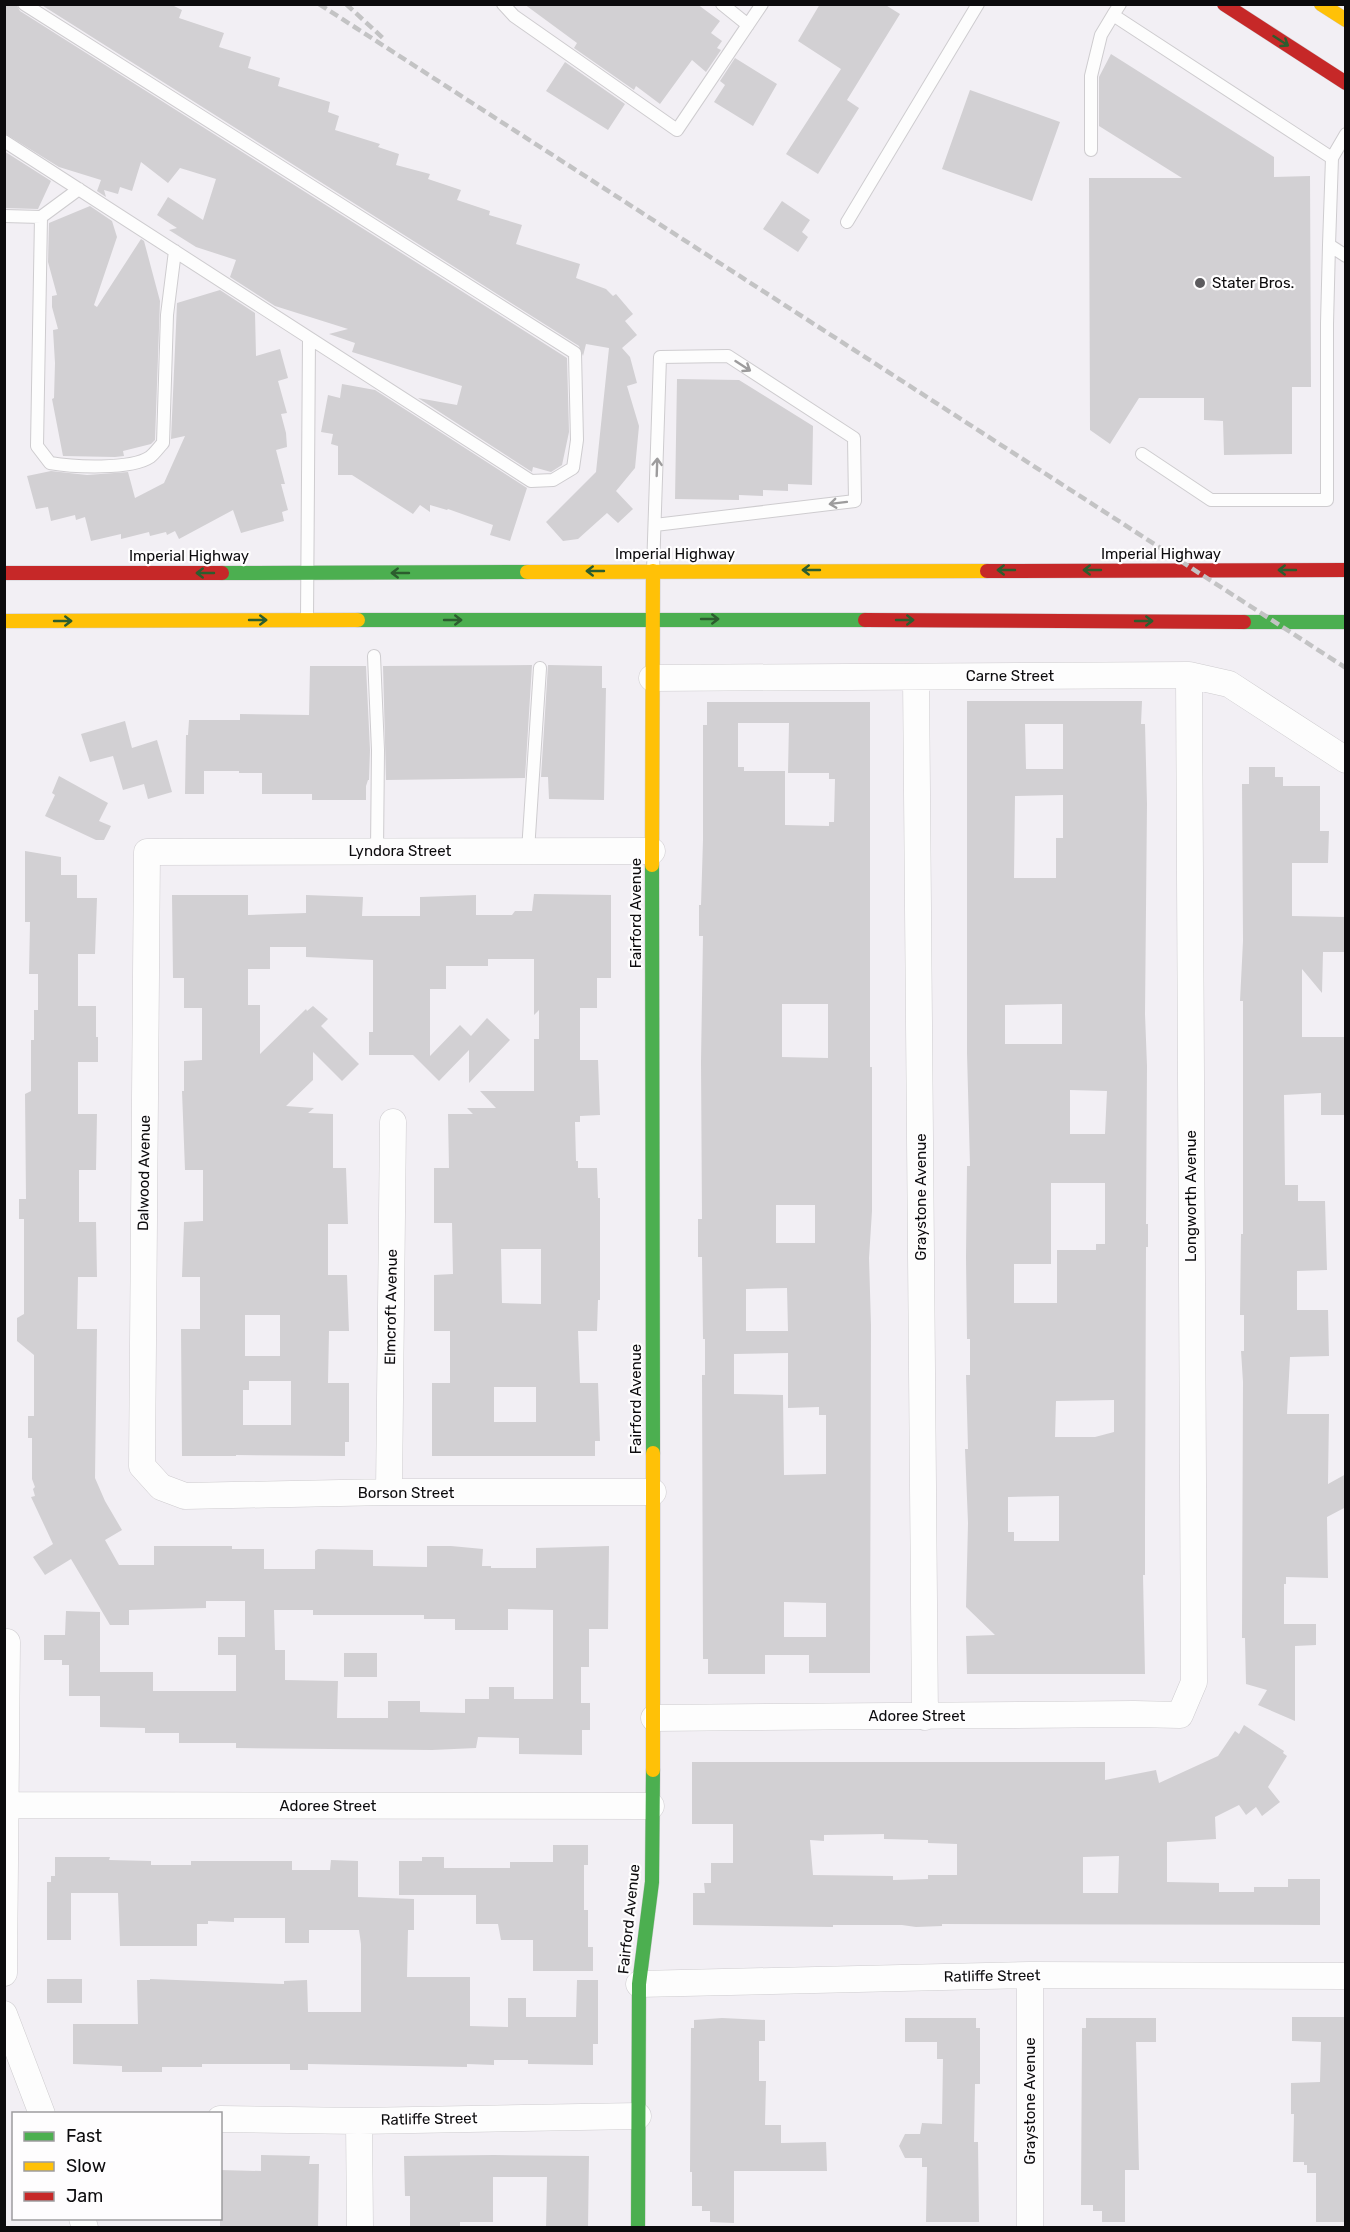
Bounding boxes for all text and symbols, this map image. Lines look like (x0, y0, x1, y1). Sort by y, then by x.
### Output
one-way arrow (1272, 35, 1289, 47)
place label: Stater Bros. (1212, 274, 1294, 292)
marker: Stater Bros. (1193, 276, 1207, 290)
one-way arrow (734, 360, 751, 372)
one-way arrow (651, 457, 663, 477)
one-way arrow (829, 498, 849, 509)
street label: Imperial Highway (615, 545, 735, 563)
street label: Imperial Highway (1101, 545, 1221, 563)
street label: Imperial Highway (129, 547, 249, 565)
one-way arrow (802, 564, 822, 576)
one-way arrow (997, 564, 1017, 576)
one-way arrow (1083, 564, 1103, 576)
one-way arrow (1278, 564, 1298, 576)
one-way arrow (585, 565, 605, 577)
one-way arrow (195, 567, 215, 579)
one-way arrow (390, 567, 410, 578)
one-way arrow (247, 614, 267, 626)
one-way arrow (442, 614, 462, 626)
one-way arrow (700, 614, 720, 625)
one-way arrow (895, 614, 915, 626)
one-way arrow (52, 615, 72, 627)
one-way arrow (1134, 615, 1154, 627)
street label: Carne Street (966, 667, 1054, 685)
street label: Lyndora Street (349, 842, 452, 860)
street label: Fairford Avenue (627, 858, 645, 968)
street label: Dalwood Avenue (134, 1115, 154, 1231)
street label: Longworth Avenue (1182, 1130, 1200, 1262)
street label: Graystone Avenue (912, 1133, 930, 1261)
street label: Elmcroft Avenue (381, 1249, 401, 1365)
street label: Fairford Avenue (627, 1344, 645, 1454)
street label: Borson Street (358, 1484, 454, 1502)
street label: Adoree Street (869, 1707, 966, 1725)
street label: Adoree Street (280, 1797, 377, 1815)
street label: Fairford Avenue (614, 1863, 644, 1975)
street label: Ratliffe Street (943, 1966, 1041, 1986)
street label: Graystone Avenue (1021, 2037, 1039, 2165)
street label: Ratliffe Street (380, 2109, 478, 2129)
legend (12, 2112, 222, 2220)
text: Fast (66, 2125, 102, 2147)
text: Slow (66, 2155, 106, 2177)
text: Jam (66, 2185, 103, 2207)

